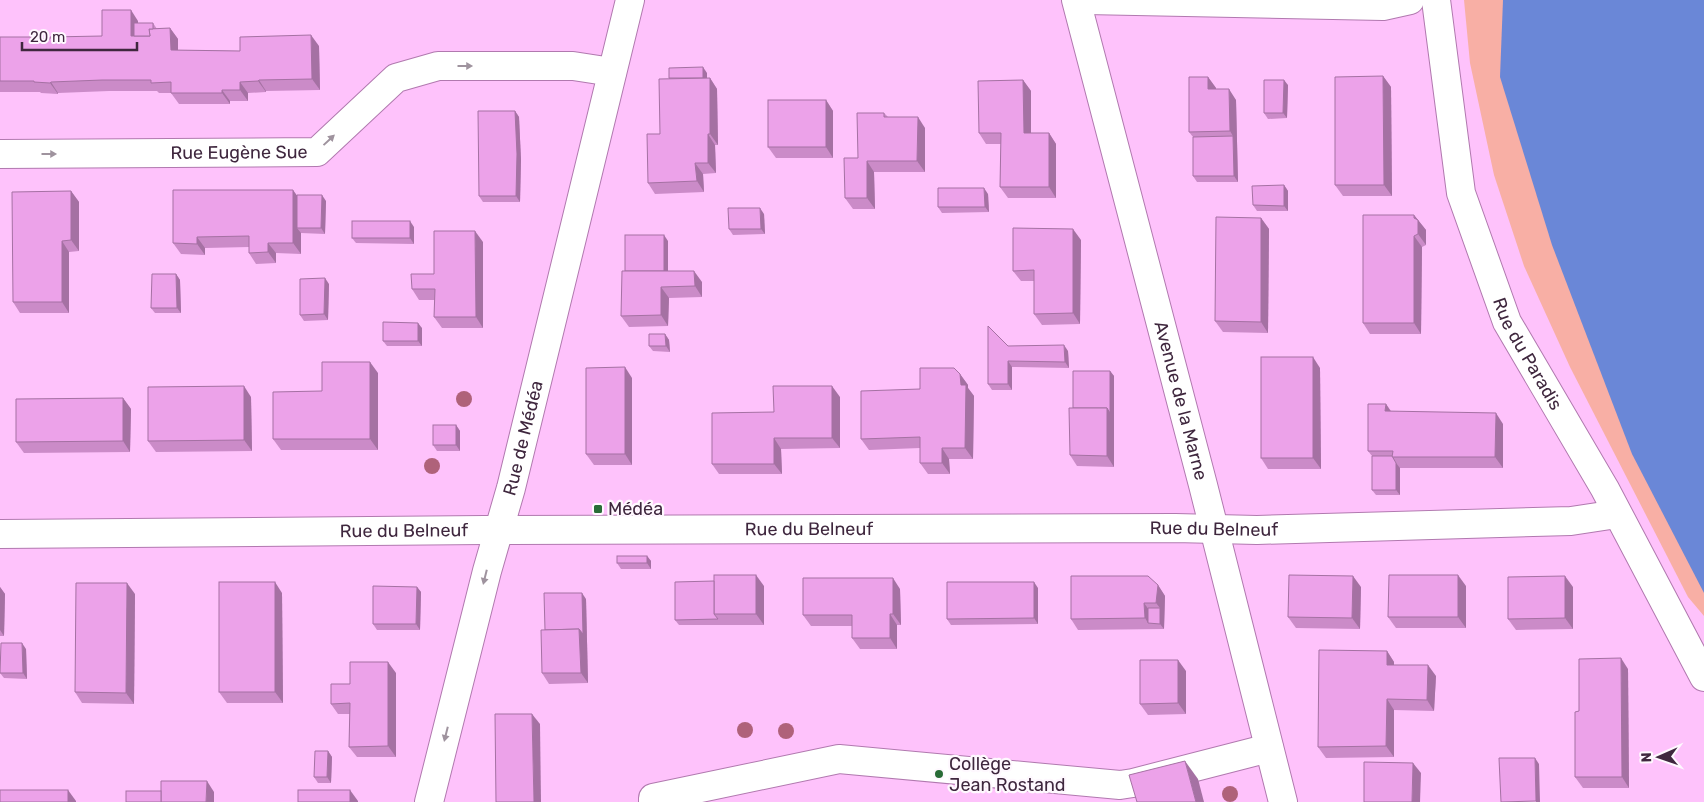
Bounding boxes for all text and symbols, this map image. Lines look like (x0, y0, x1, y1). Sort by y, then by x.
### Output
scale bar (22, 20, 138, 52)
text: 20 m (30, 28, 65, 46)
one-way arrow (458, 62, 474, 70)
one-way arrow (323, 134, 335, 146)
street label: Rue Eugène Sue (170, 141, 308, 164)
one-way arrow (41, 150, 57, 158)
street label: Rue du Paradis (1488, 295, 1567, 414)
street label: Avenue de la Marne (1150, 319, 1212, 482)
street label: Rue de Médéa (498, 378, 548, 498)
place label: Médéa (608, 498, 663, 520)
marker: Médéa (592, 503, 604, 515)
street label: Rue du Belneuf (1150, 517, 1279, 541)
street label: Rue du Belneuf (745, 518, 873, 540)
street label: Rue du Belneuf (340, 519, 468, 542)
one-way arrow (481, 569, 489, 584)
one-way arrow (442, 727, 450, 742)
north arrow (1634, 732, 1684, 782)
text: N (1638, 752, 1655, 763)
place label: Collège Jean Rostand (949, 753, 1066, 796)
marker: Collège Jean Rostand (933, 768, 945, 780)

